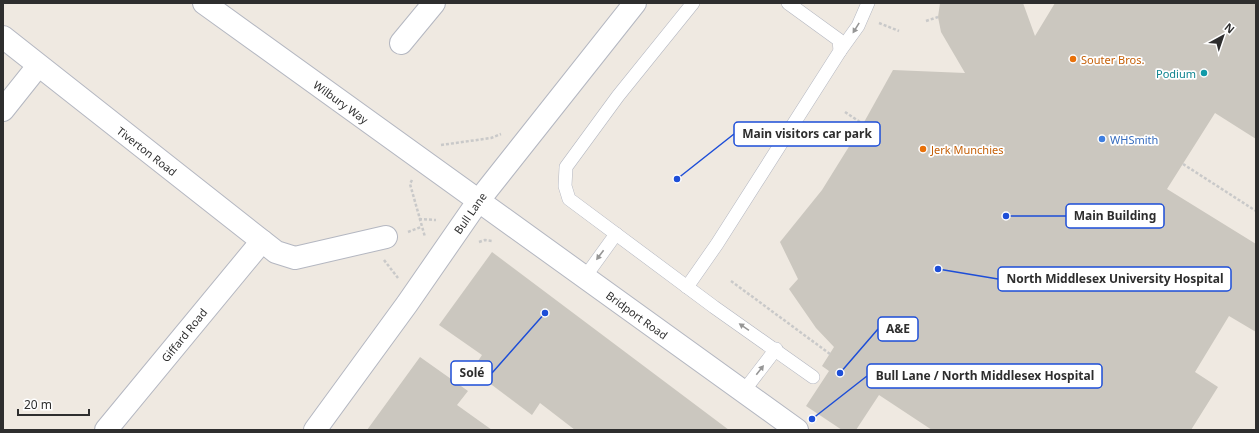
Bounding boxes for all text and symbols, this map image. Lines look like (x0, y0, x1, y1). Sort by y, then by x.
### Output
north arrow (1203, 16, 1243, 56)
text: N (1221, 19, 1238, 37)
one-way arrow (852, 22, 859, 34)
place label: Souter Bros. (1081, 52, 1144, 67)
marker: Souter Bros. (1068, 54, 1078, 64)
place label: Podium (1156, 66, 1196, 81)
marker: Podium (1199, 68, 1209, 78)
street label: Wilbury Way (311, 77, 372, 127)
callout: Main visitors car park (734, 122, 880, 146)
street label: Tiverton Road (114, 123, 180, 179)
text: Main visitors car park (742, 125, 872, 142)
place label: WHSmith (1110, 132, 1158, 147)
marker: WHSmith (1097, 134, 1107, 144)
place label: Jerk Munchies (930, 142, 1003, 157)
marker: Jerk Munchies (918, 144, 928, 154)
street label: Bull Lane (450, 189, 490, 237)
callout: Main Building (1066, 204, 1164, 228)
text: Main Building (1074, 207, 1156, 224)
one-way arrow (596, 250, 604, 261)
callout: North Middlesex University Hospital (998, 267, 1231, 291)
text: North Middlesex University Hospital (1006, 270, 1224, 287)
street label: Bridport Road (603, 288, 671, 342)
street label: Giffard Road (158, 305, 210, 365)
callout: A&E (878, 317, 918, 341)
text: A&E (886, 320, 910, 337)
one-way arrow (739, 323, 749, 331)
callout: Solé (451, 361, 492, 385)
text: Solé (460, 364, 484, 381)
callout: Bull Lane / North Middlesex Hospital (867, 364, 1102, 388)
one-way arrow (755, 365, 764, 376)
text: Bull Lane / North Middlesex Hospital (876, 367, 1094, 384)
scale bar (18, 391, 89, 417)
text: 20 m (24, 396, 52, 413)

